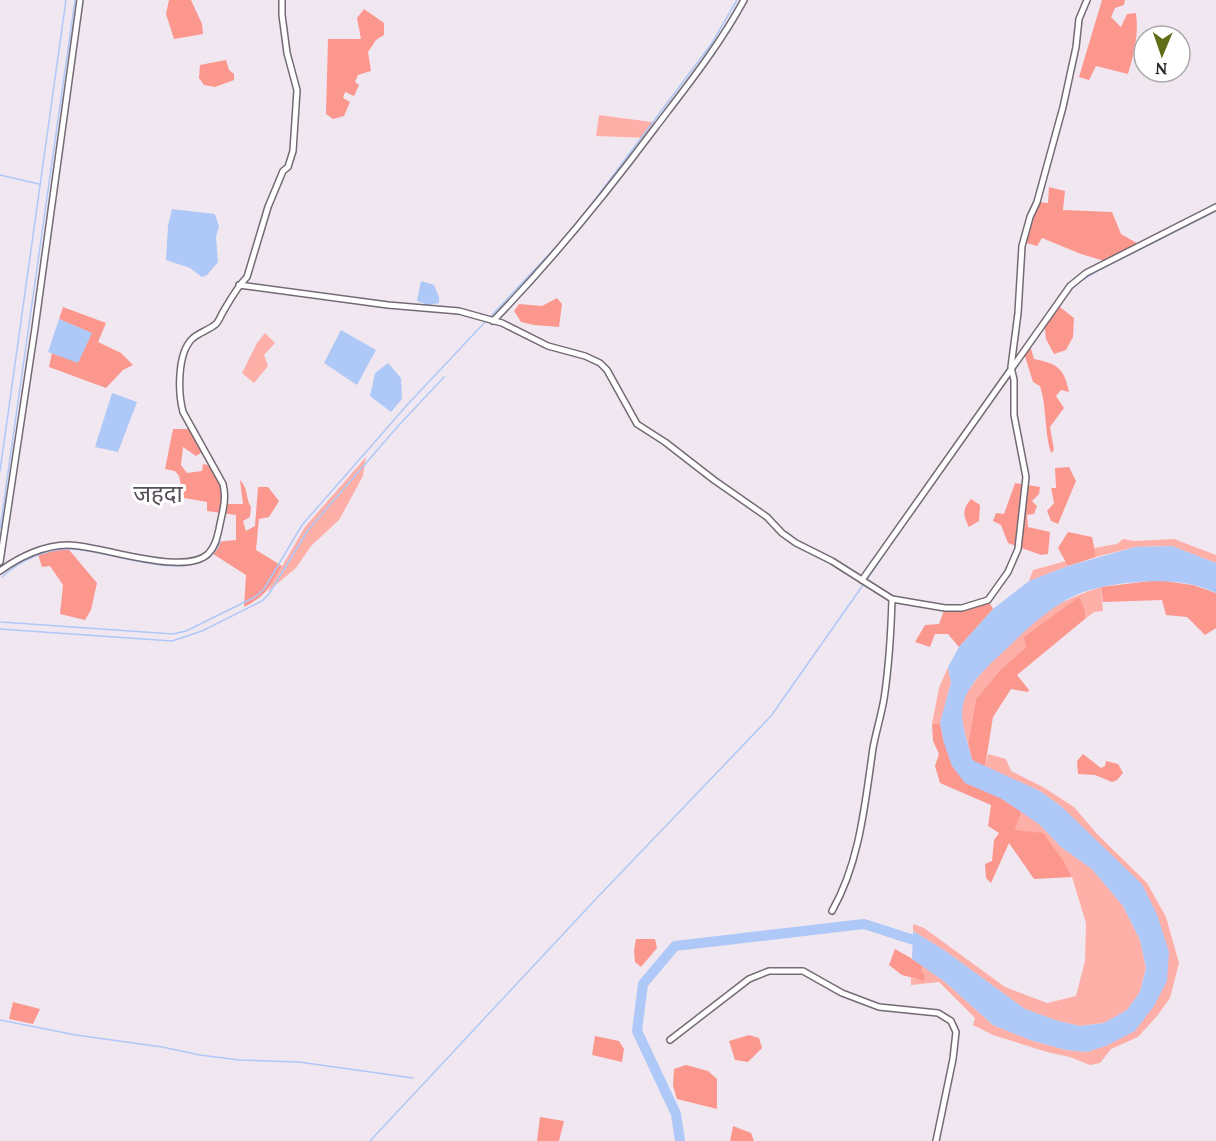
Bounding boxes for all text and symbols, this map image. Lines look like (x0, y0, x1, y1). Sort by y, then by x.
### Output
north arrow (1132, 24, 1192, 84)
text: N (1155, 59, 1168, 79)
district label: जहदा (133, 478, 184, 509)

